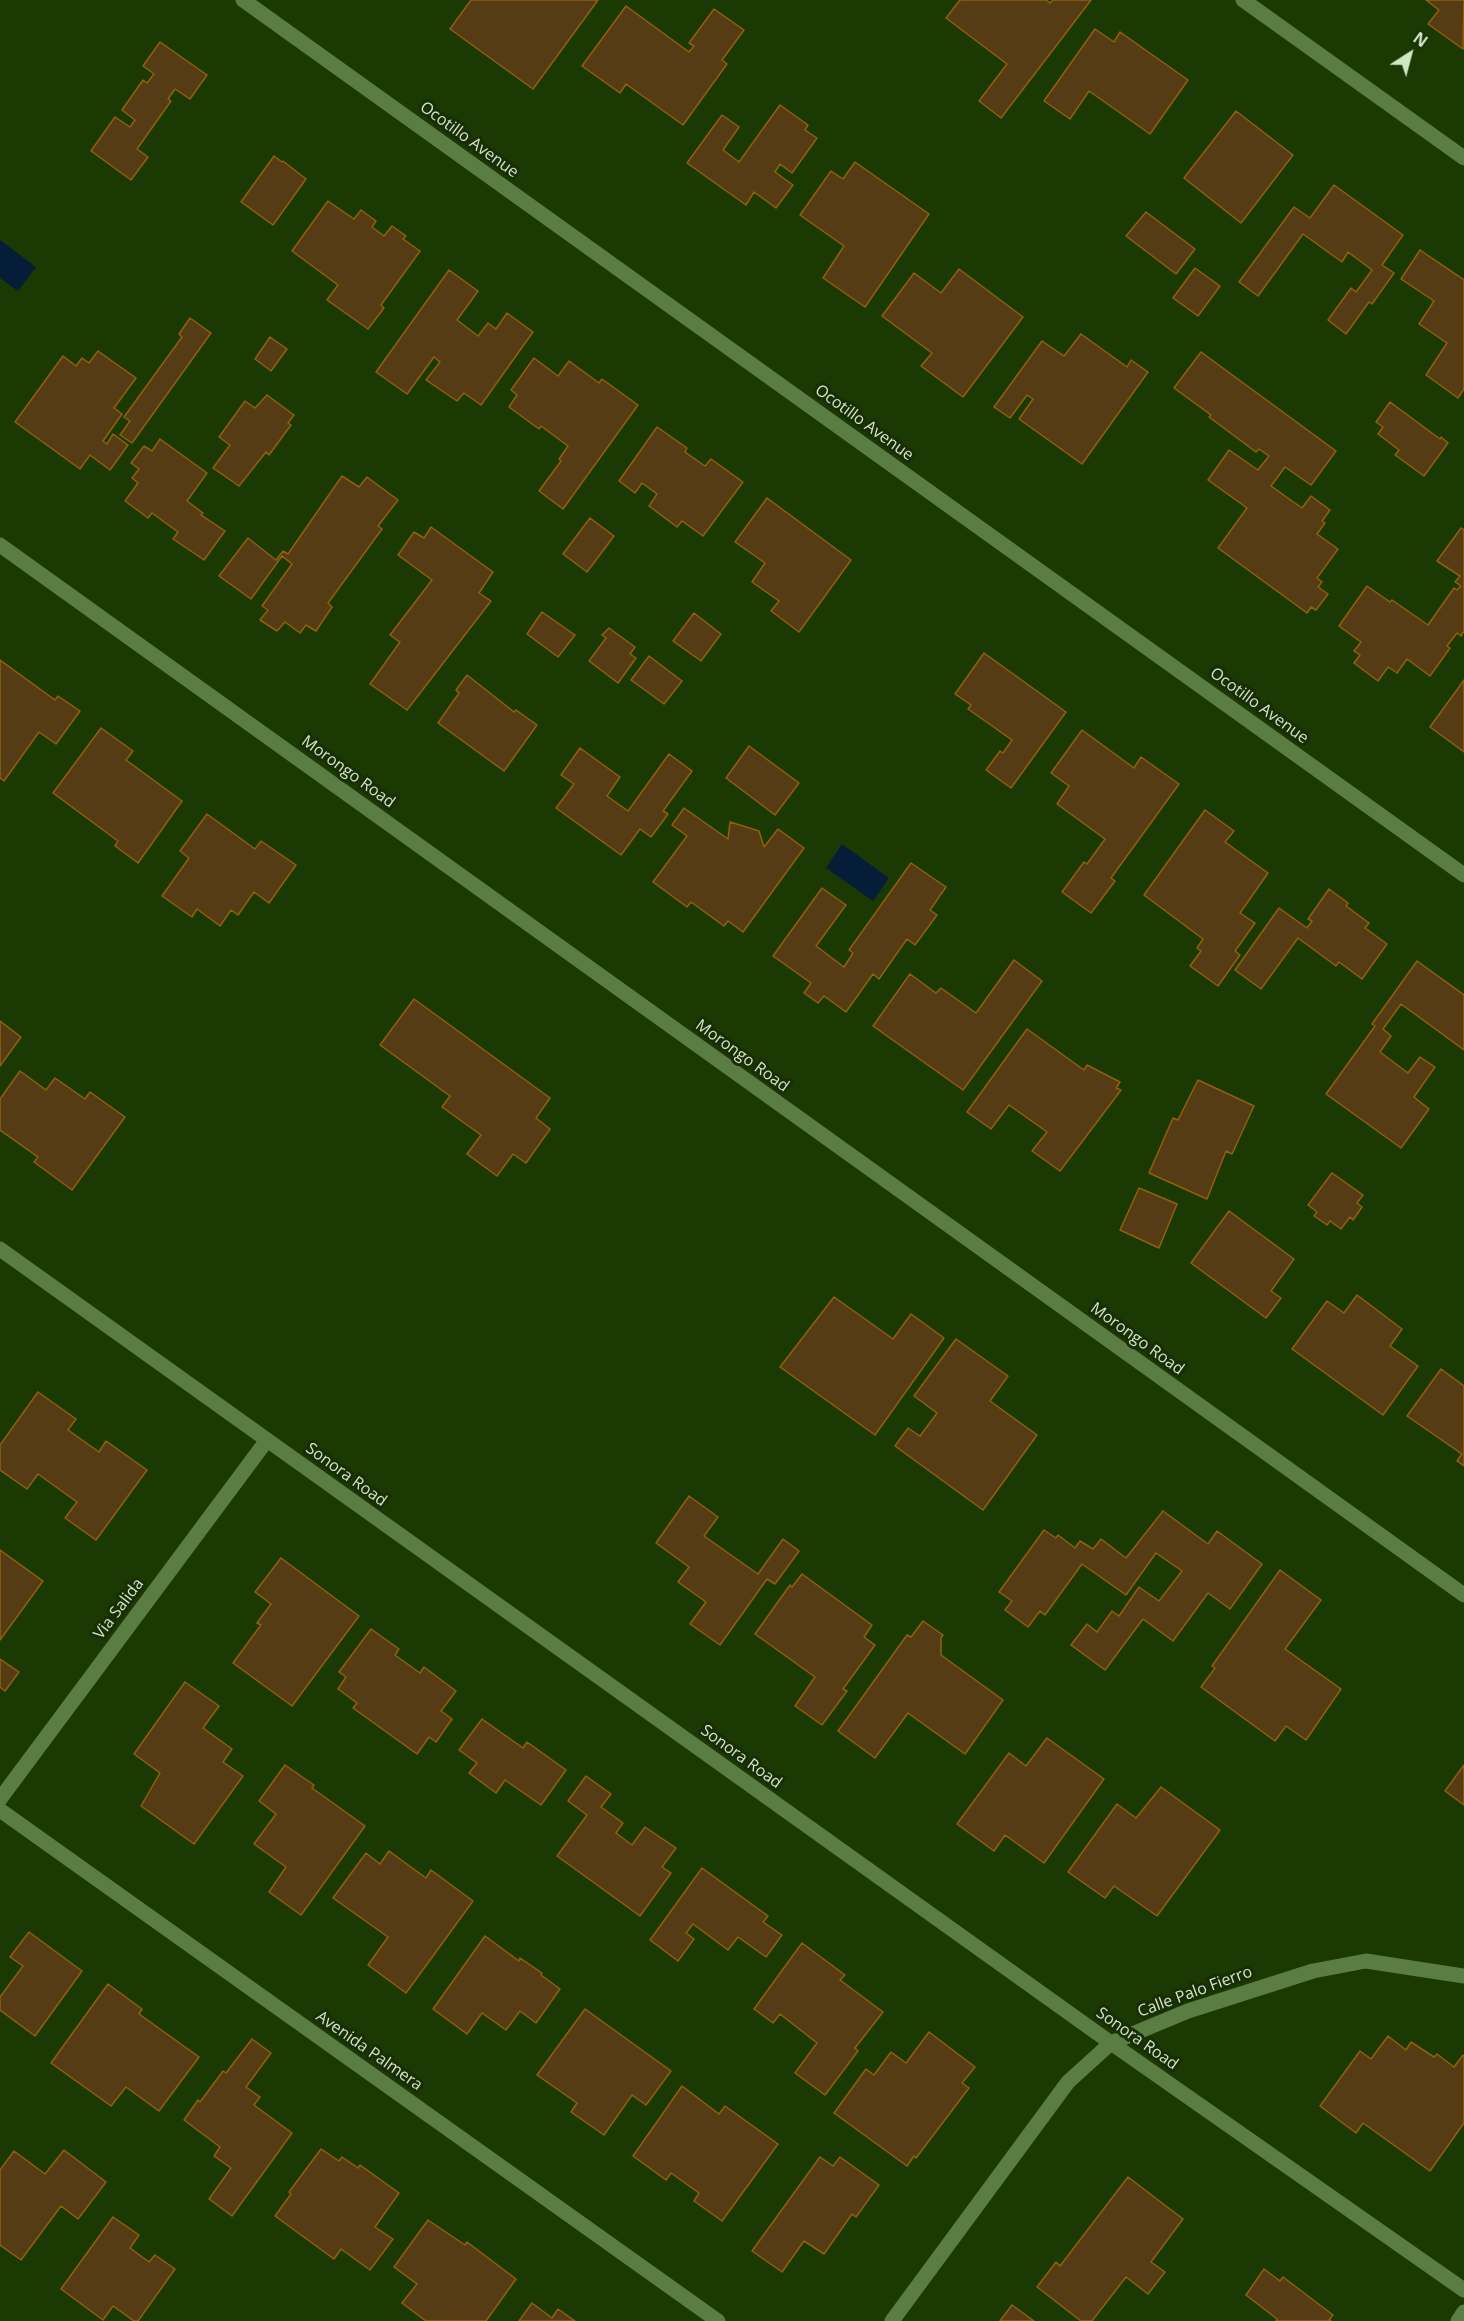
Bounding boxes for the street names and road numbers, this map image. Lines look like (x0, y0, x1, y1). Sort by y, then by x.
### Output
street label: Ocotillo Avenue (416, 98, 522, 182)
street label: Ocotillo Avenue (811, 381, 917, 465)
street label: Ocotillo Avenue (1206, 664, 1312, 748)
street label: Morongo Road (298, 732, 398, 812)
street label: Morongo Road (692, 1016, 792, 1096)
street label: Morongo Road (1087, 1299, 1187, 1379)
street label: Sonora Road (302, 1439, 390, 1511)
street label: Via Salida (90, 1575, 148, 1643)
street label: Sonora Road (697, 1721, 785, 1793)
street label: Calle Palo Fierro (1135, 1962, 1255, 2022)
street label: Sonora Road (1092, 2004, 1182, 2074)
street label: Avenida Palmera (312, 2007, 426, 2095)

